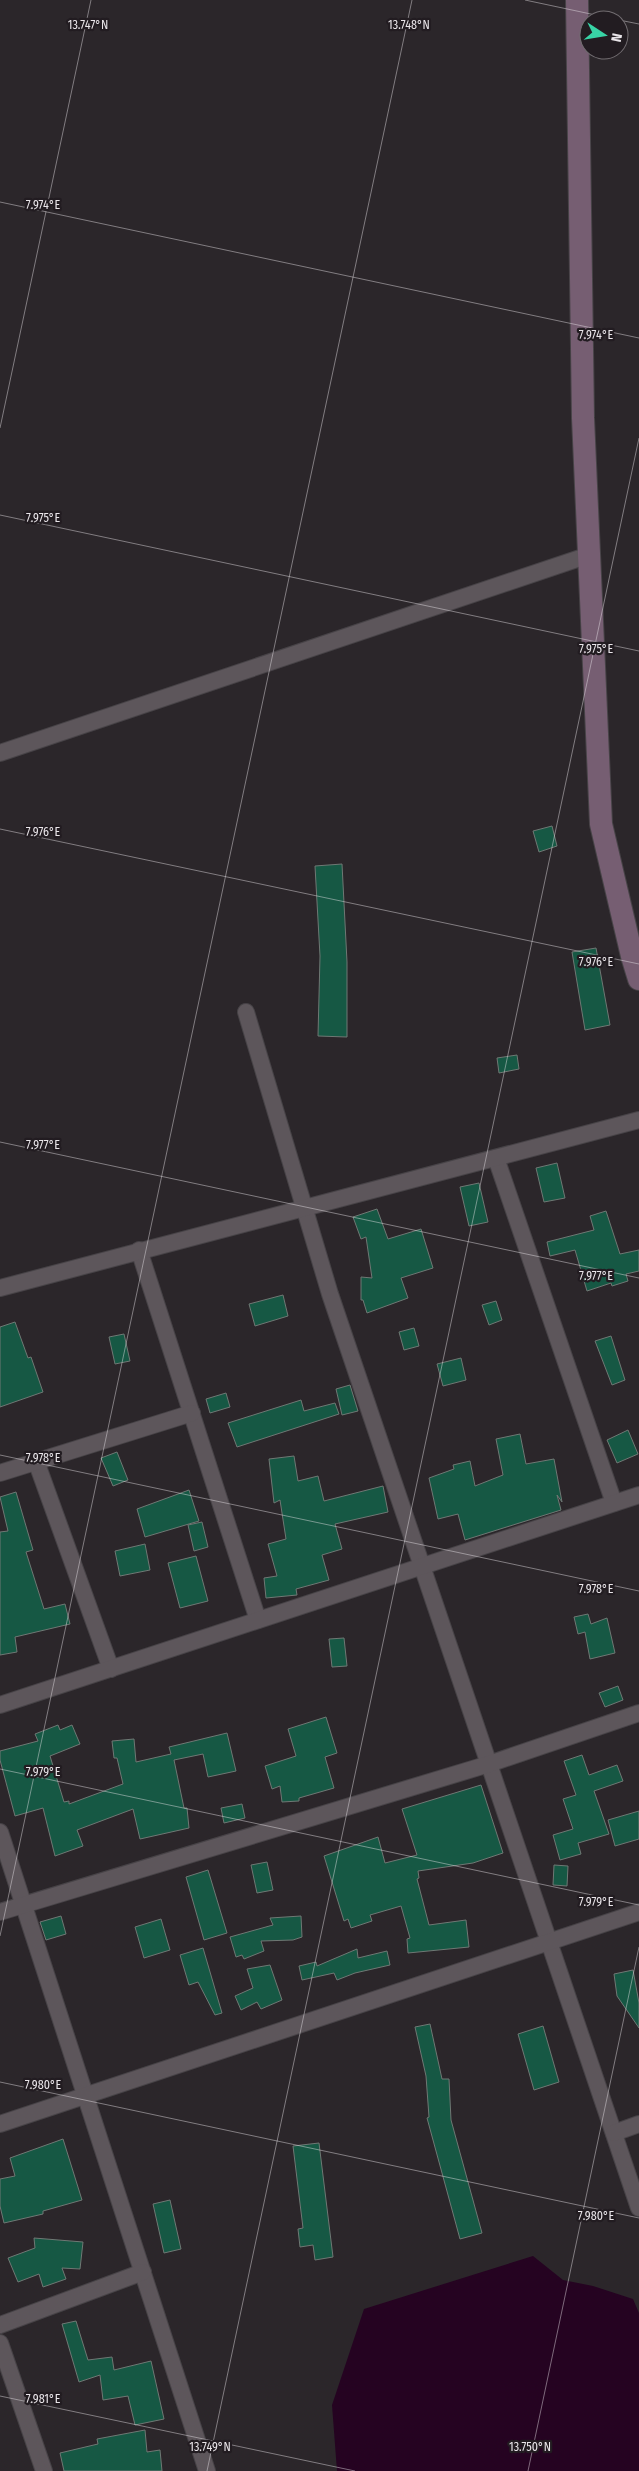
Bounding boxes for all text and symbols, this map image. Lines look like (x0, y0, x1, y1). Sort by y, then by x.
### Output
north arrow (579, 10, 629, 60)
text: 13.747°N (68, 18, 108, 32)
text: 13.748°N (388, 18, 430, 32)
text: N (607, 32, 625, 43)
text: 7.974°E (26, 198, 61, 212)
text: 7.974°E (579, 328, 614, 342)
text: 7.975°E (26, 511, 60, 525)
text: 7.975°E (579, 642, 613, 656)
text: 7.976°E (26, 825, 61, 839)
text: 7.976°E (579, 955, 614, 969)
text: 7.977°E (26, 1138, 60, 1152)
text: 7.977°E (579, 1269, 613, 1283)
text: 7.978°E (26, 1451, 61, 1465)
text: 7.978°E (579, 1582, 614, 1596)
text: 7.979°E (26, 1765, 61, 1779)
text: 7.979°E (579, 1895, 614, 1909)
text: 7.980°E (25, 2078, 62, 2092)
text: 7.980°E (578, 2209, 615, 2223)
text: 7.981°E (26, 2392, 61, 2406)
text: 13.749°N (189, 2440, 231, 2454)
text: 13.750°N (509, 2440, 551, 2454)

